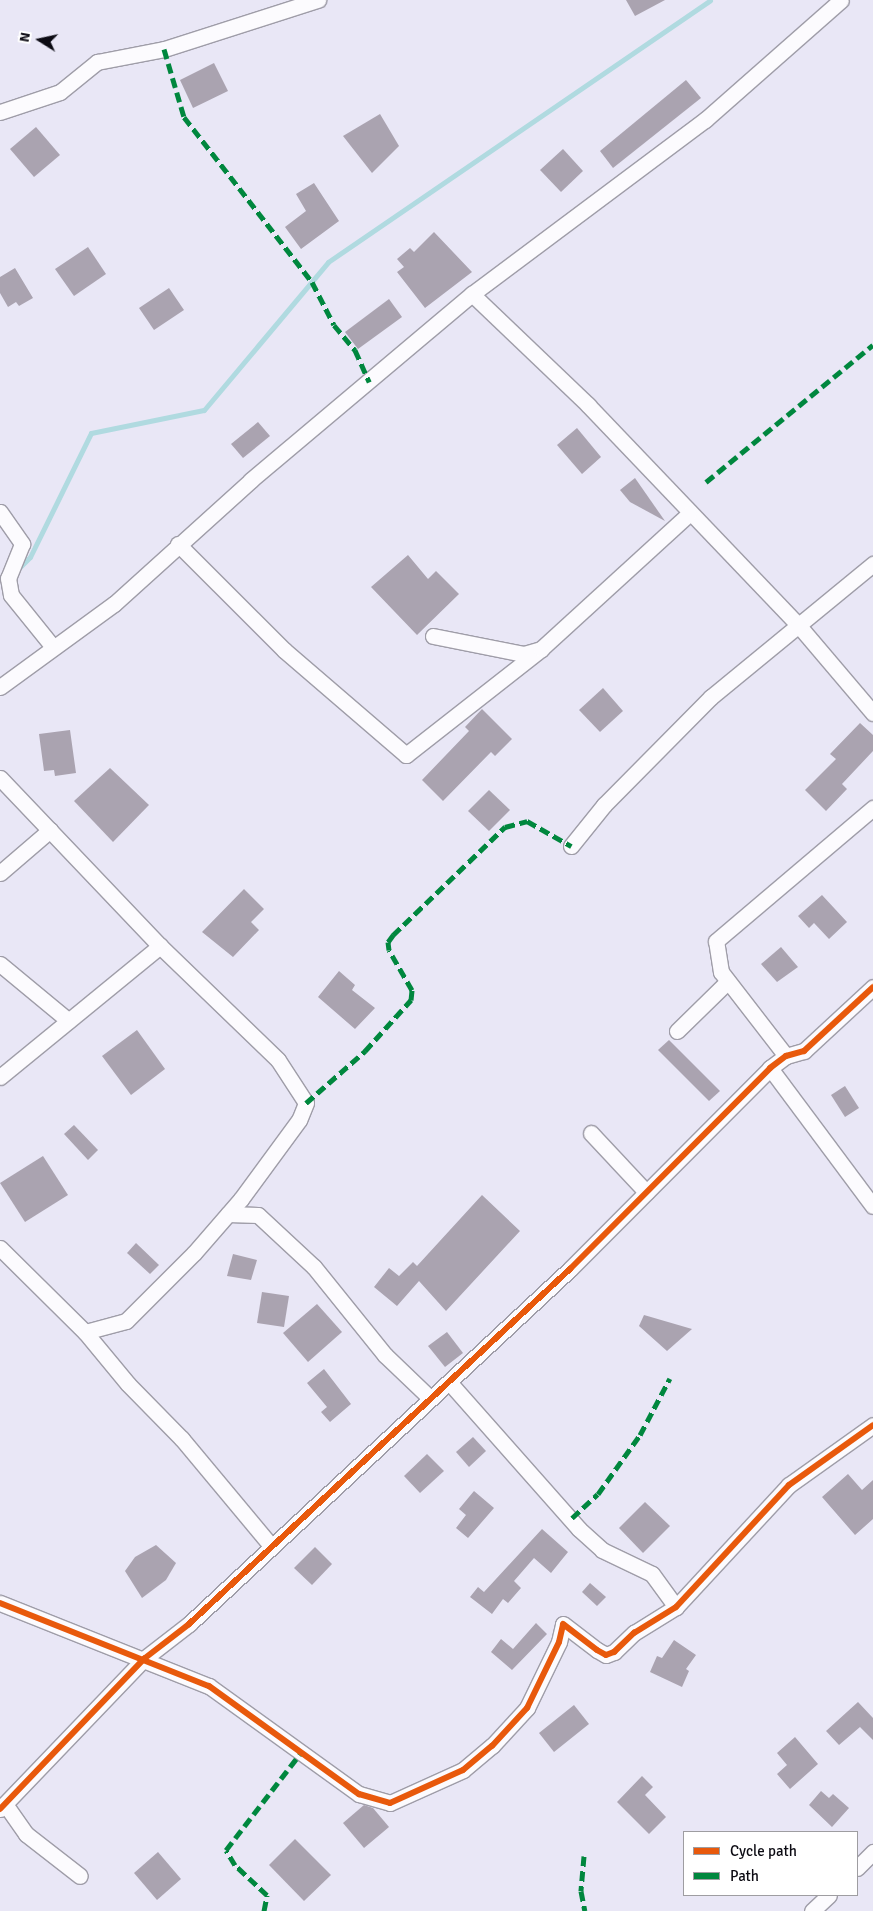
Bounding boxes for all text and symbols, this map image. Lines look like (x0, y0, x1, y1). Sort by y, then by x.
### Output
north arrow (15, 15, 65, 65)
text: N (16, 31, 34, 44)
legend (683, 1831, 858, 1896)
text: Cycle path (730, 1842, 797, 1860)
text: Path (730, 1867, 759, 1885)

